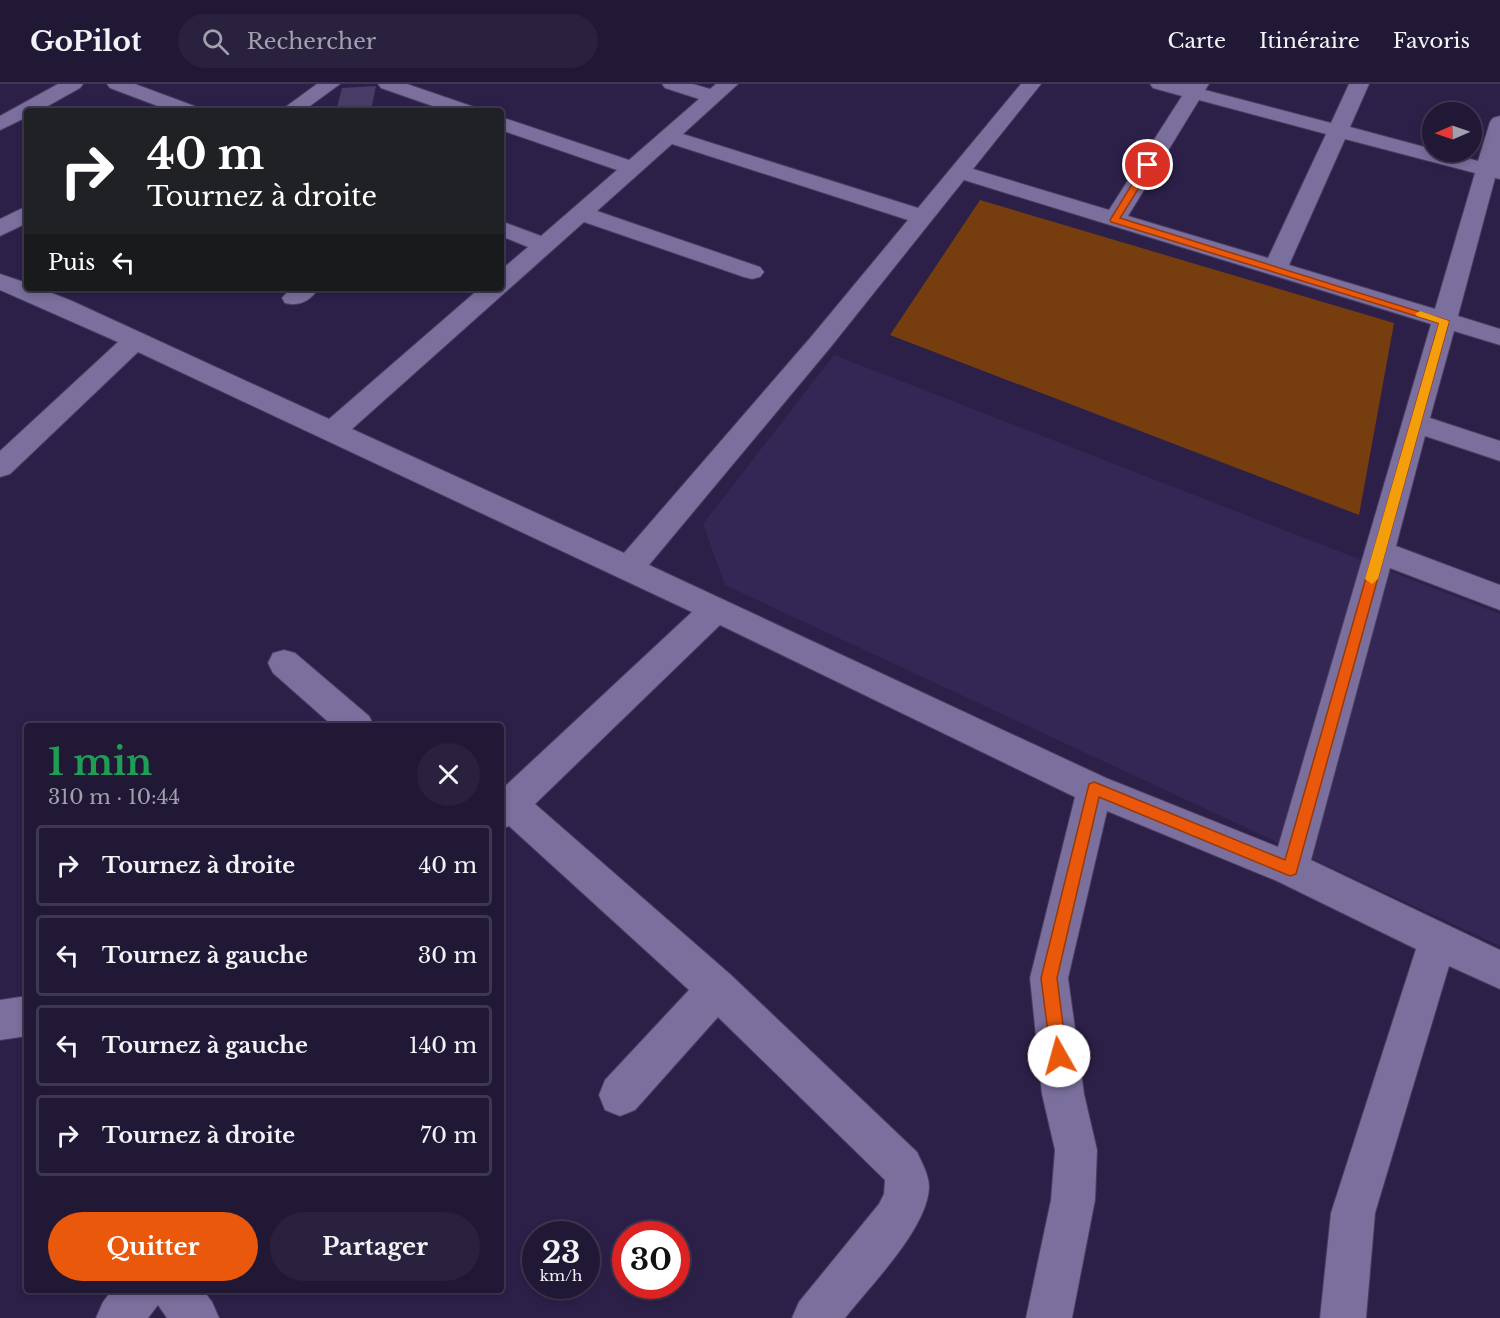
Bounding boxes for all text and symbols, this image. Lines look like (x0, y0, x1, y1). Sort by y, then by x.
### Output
search box (178, 14, 598, 68)
text: GoPilot (30, 24, 142, 59)
icon: search (199, 25, 232, 58)
text: Rechercher (247, 28, 376, 55)
text: Carte (1168, 28, 1226, 54)
text: Itinéraire (1259, 28, 1360, 54)
text: Favoris (1393, 28, 1470, 54)
north arrow (1422, 102, 1482, 162)
map controls (1422, 102, 1482, 162)
text: 40 m (147, 128, 264, 180)
icon: right (48, 132, 126, 210)
pin (1122, 139, 1173, 190)
icon: arrive (1131, 148, 1164, 181)
text: Tournez à droite (147, 180, 377, 213)
icon: left (107, 246, 140, 279)
text: Puis (48, 249, 95, 276)
text: 1 min (48, 740, 152, 785)
button: close (417, 743, 480, 806)
text: 310 m · 10:44 (48, 785, 180, 809)
icon: right (51, 849, 84, 882)
text: Tournez à droite (102, 852, 295, 879)
text: 40 m (419, 852, 477, 879)
icon: left (51, 939, 84, 972)
text: Tournez à gauche (102, 942, 308, 969)
text: 30 m (418, 942, 477, 969)
position arrow (1027, 1024, 1091, 1088)
icon: left (51, 1029, 84, 1062)
text: Tournez à gauche (102, 1032, 308, 1059)
text: 140 m (409, 1032, 477, 1059)
icon: right (51, 1119, 84, 1152)
text: Tournez à droite (102, 1122, 295, 1149)
text: 70 m (420, 1122, 477, 1149)
button: Quitter (48, 1212, 258, 1281)
button: Partager (270, 1212, 480, 1281)
speed limit sign: 30 (612, 1221, 690, 1299)
text: 23 (542, 1234, 580, 1271)
text: km/h (540, 1266, 582, 1285)

